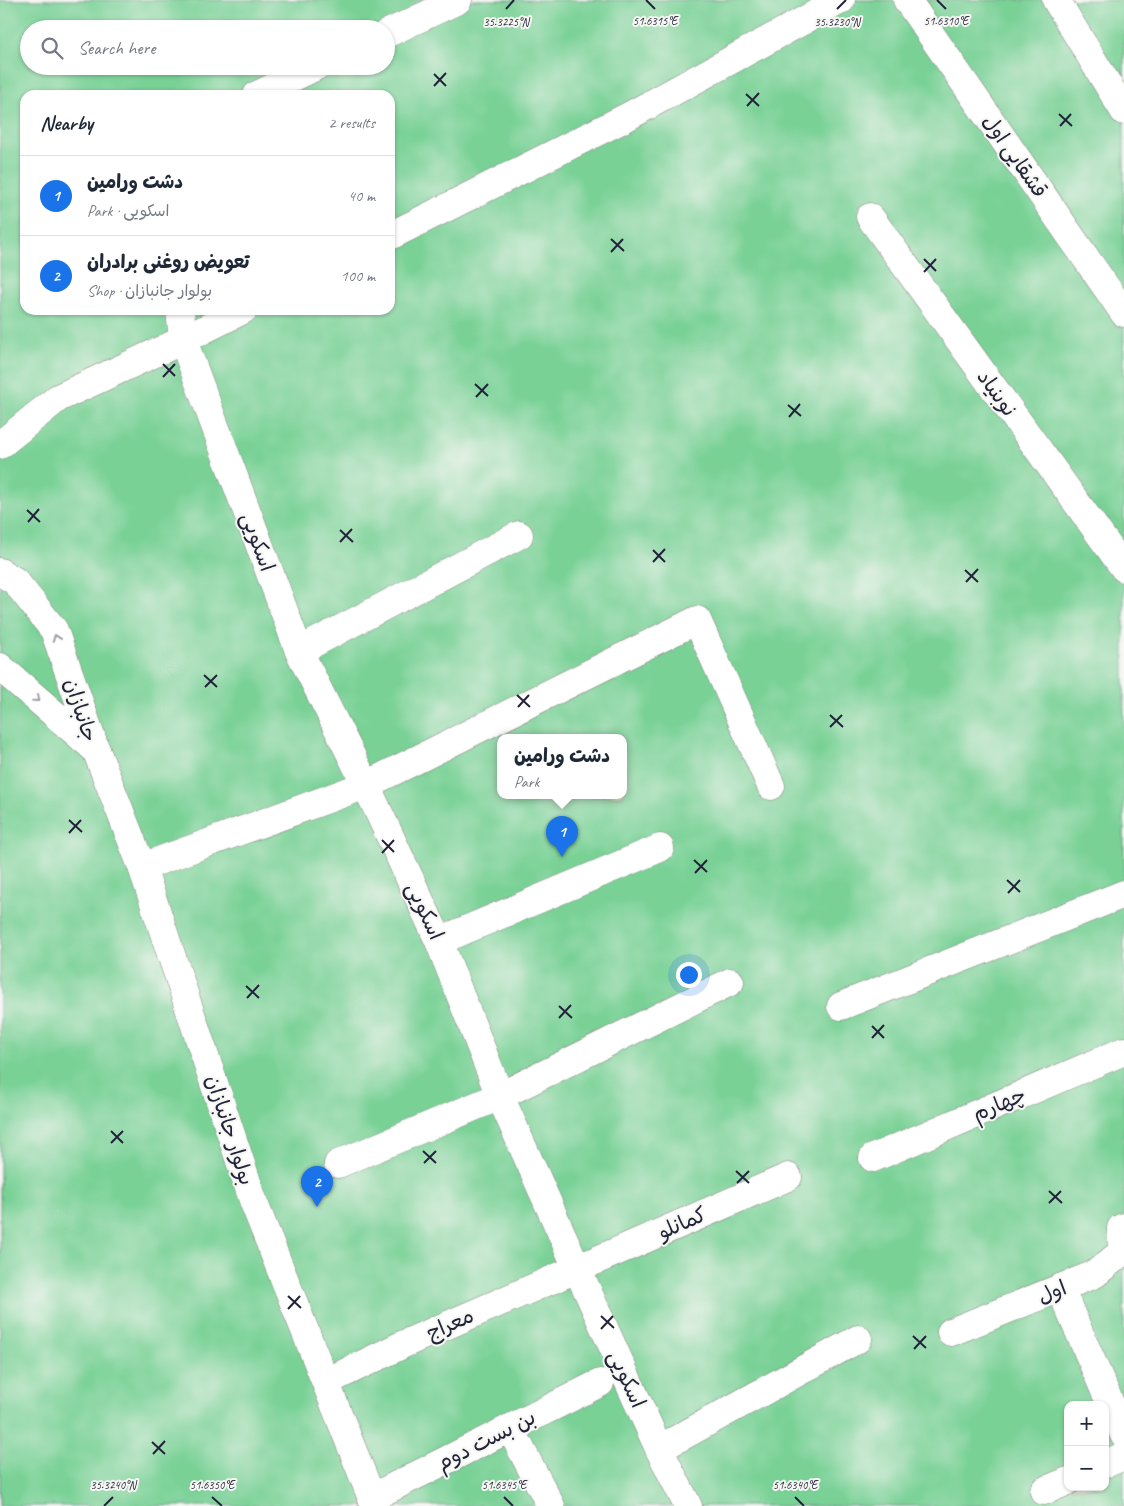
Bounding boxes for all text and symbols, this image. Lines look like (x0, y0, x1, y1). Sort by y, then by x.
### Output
text: 51.6315°E (633, 13, 679, 29)
text: 51.6310°E (924, 13, 970, 29)
text: 35.3225°N (483, 14, 530, 30)
text: 35.3230°N (814, 14, 861, 30)
search box (20, 20, 395, 75)
icon: search (38, 34, 66, 62)
text: Search here (78, 36, 155, 60)
street label: قشقایی اول (976, 109, 1053, 203)
text: Nearby (40, 110, 93, 136)
text: 2 results (328, 113, 375, 133)
text: دشت ورامین (87, 170, 183, 194)
text: 1 (52, 186, 60, 206)
text: 40 m (348, 186, 375, 206)
text: Park · اسکویی (87, 201, 169, 221)
text: تعویض روغنی برادران (87, 250, 249, 274)
text: 2 (52, 266, 60, 286)
text: 100 m (341, 266, 375, 286)
text: Shop · بولوار جانبازان (87, 281, 212, 301)
street label: نوبنیاد (971, 365, 1023, 421)
street label: اسکویی (234, 509, 281, 575)
one-way arrow (52, 634, 62, 642)
street label: جانبازان (59, 675, 103, 745)
one-way arrow (31, 693, 40, 702)
popup (497, 734, 627, 799)
text: دشت ورامین (514, 744, 610, 768)
text: Park (514, 772, 539, 792)
pin: 1 (546, 816, 578, 857)
street label: اسکویی (399, 878, 450, 944)
your location (676, 962, 702, 988)
street label: بولوار جانبازان (199, 1072, 260, 1189)
street label: چهارم (968, 1081, 1031, 1130)
pin: 2 (301, 1166, 333, 1207)
street label: کمانلو (653, 1201, 711, 1246)
street label: اول (1034, 1275, 1070, 1309)
street label: معراج (422, 1302, 478, 1347)
street label: اسکویی (601, 1346, 652, 1412)
map controls (1064, 1401, 1109, 1491)
button: + (1064, 1401, 1109, 1446)
street label: بن بست دوم (432, 1404, 541, 1479)
button: − (1064, 1446, 1109, 1491)
text: 35.3240°N (90, 1477, 137, 1493)
text: 51.6350°E (190, 1477, 236, 1493)
text: 51.6345°E (482, 1477, 528, 1493)
text: 51.6340°E (773, 1477, 819, 1493)

